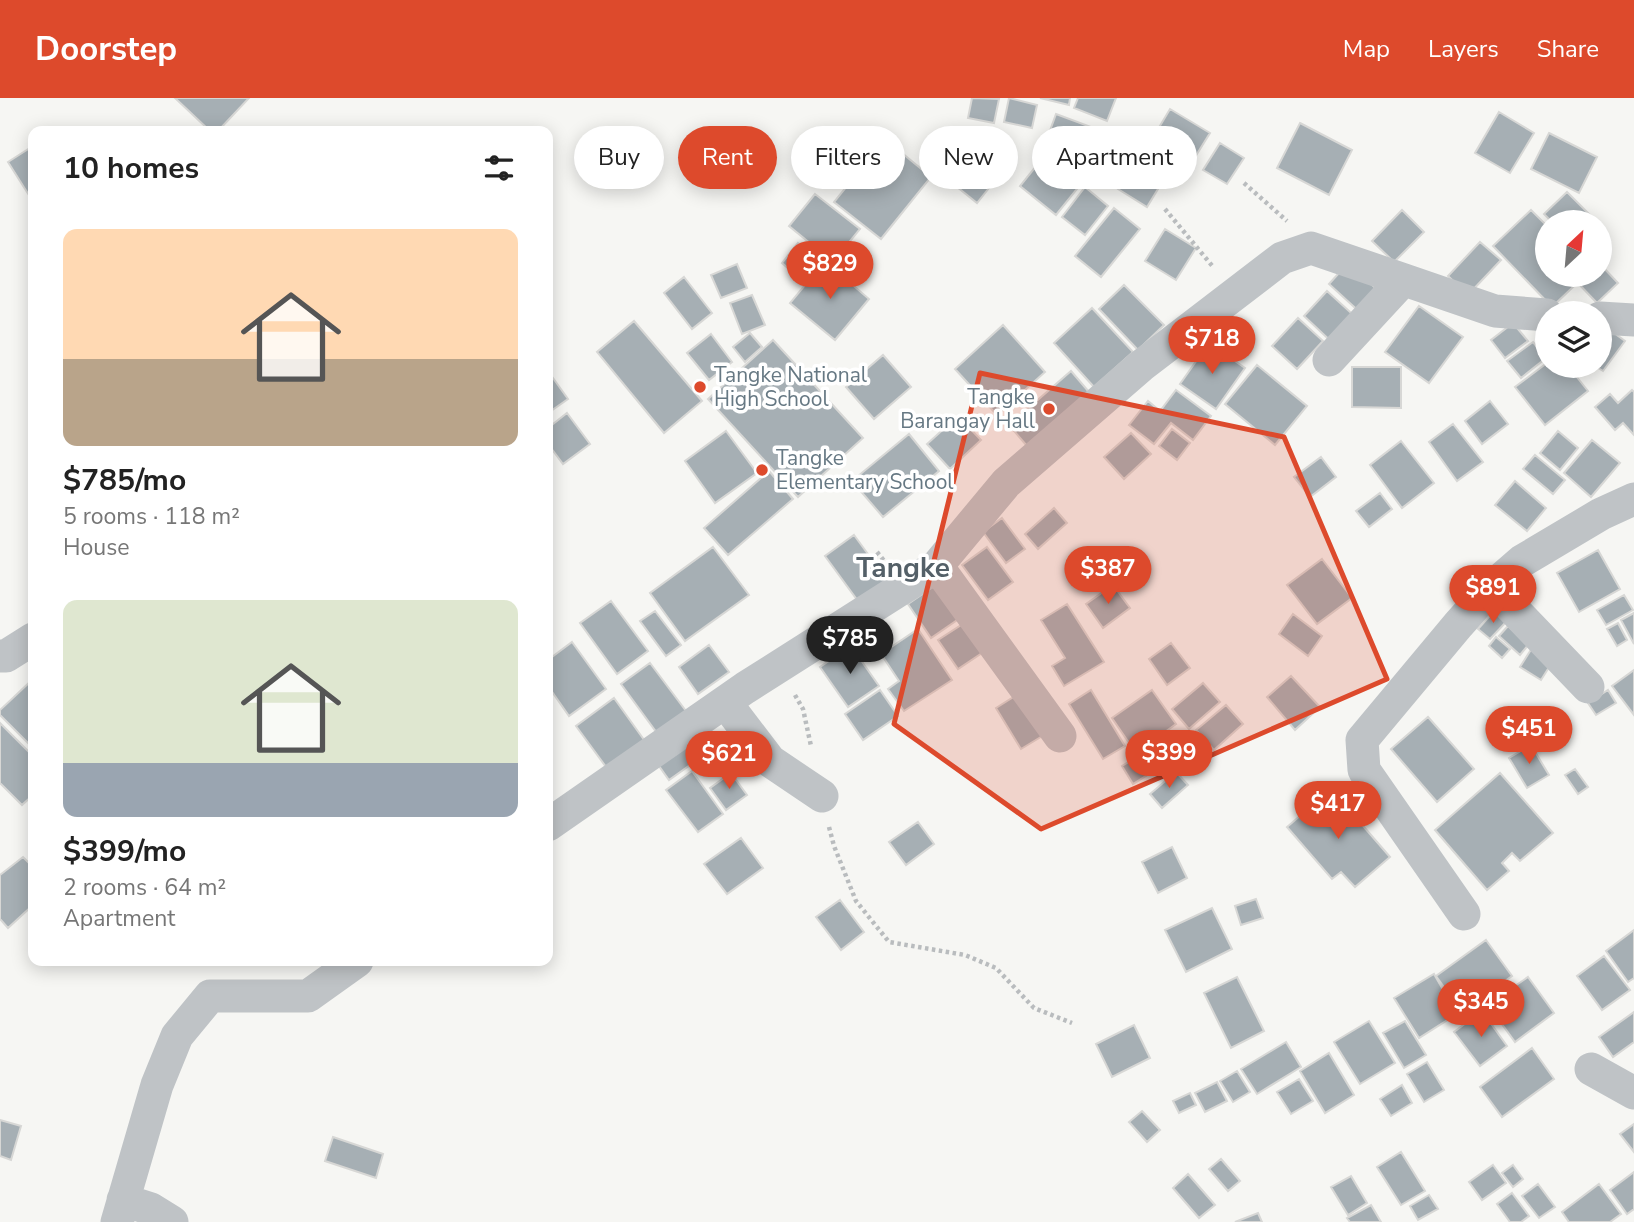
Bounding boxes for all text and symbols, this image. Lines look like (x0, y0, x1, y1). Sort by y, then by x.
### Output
text: Doorstep (35, 27, 177, 72)
text: Map (1343, 33, 1390, 65)
text: Layers (1428, 33, 1499, 65)
text: Share (1537, 33, 1599, 65)
chip: Buy (574, 126, 664, 189)
chip: Rent (678, 126, 777, 189)
chip: Filters (791, 126, 905, 189)
chip: New (919, 126, 1018, 189)
chip: Apartment (1032, 126, 1197, 189)
text: 10 homes (63, 148, 199, 189)
icon: filters (480, 149, 518, 187)
north arrow (1535, 210, 1612, 287)
map controls (1535, 210, 1612, 378)
pin: $829 (789, 242, 871, 301)
text: $829 (802, 248, 858, 279)
icon: home (228, 274, 354, 400)
button: layers (1535, 301, 1612, 378)
pin: $718 (1171, 316, 1253, 376)
text: $718 (1184, 323, 1240, 354)
place label: Tangke National High School (714, 361, 868, 413)
marker: Tangke National High School (692, 379, 708, 395)
place label: Tangke Barangay Hall (900, 383, 1036, 435)
marker: Tangke Barangay Hall (1041, 401, 1057, 417)
place label: Tangke Elementary School (776, 444, 954, 496)
text: $785/mo (63, 460, 186, 501)
marker: Tangke Elementary School (754, 462, 770, 478)
text: 5 rooms · 118 m² (63, 501, 240, 532)
text: House (63, 532, 130, 563)
pin: $387 (1067, 546, 1149, 606)
district label: Tangke (856, 549, 950, 587)
text: $387 (1080, 553, 1136, 584)
pin: $891 (1452, 566, 1534, 625)
text: $891 (1465, 572, 1521, 603)
pin: $785 (809, 616, 891, 676)
text: $785 (822, 623, 878, 654)
icon: home (228, 645, 354, 771)
pin: $451 (1488, 706, 1570, 766)
text: $451 (1501, 713, 1557, 744)
pin: $399 (1128, 730, 1210, 790)
pin: $621 (688, 732, 770, 791)
text: $399 (1141, 737, 1197, 768)
text: $621 (701, 738, 757, 769)
pin: $417 (1297, 782, 1379, 841)
text: $417 (1310, 788, 1366, 819)
text: $399/mo (63, 831, 186, 872)
text: 2 rooms · 64 m² (63, 872, 226, 903)
text: Apartment (63, 903, 175, 934)
pin: $345 (1440, 979, 1522, 1039)
text: $345 (1453, 986, 1509, 1017)

